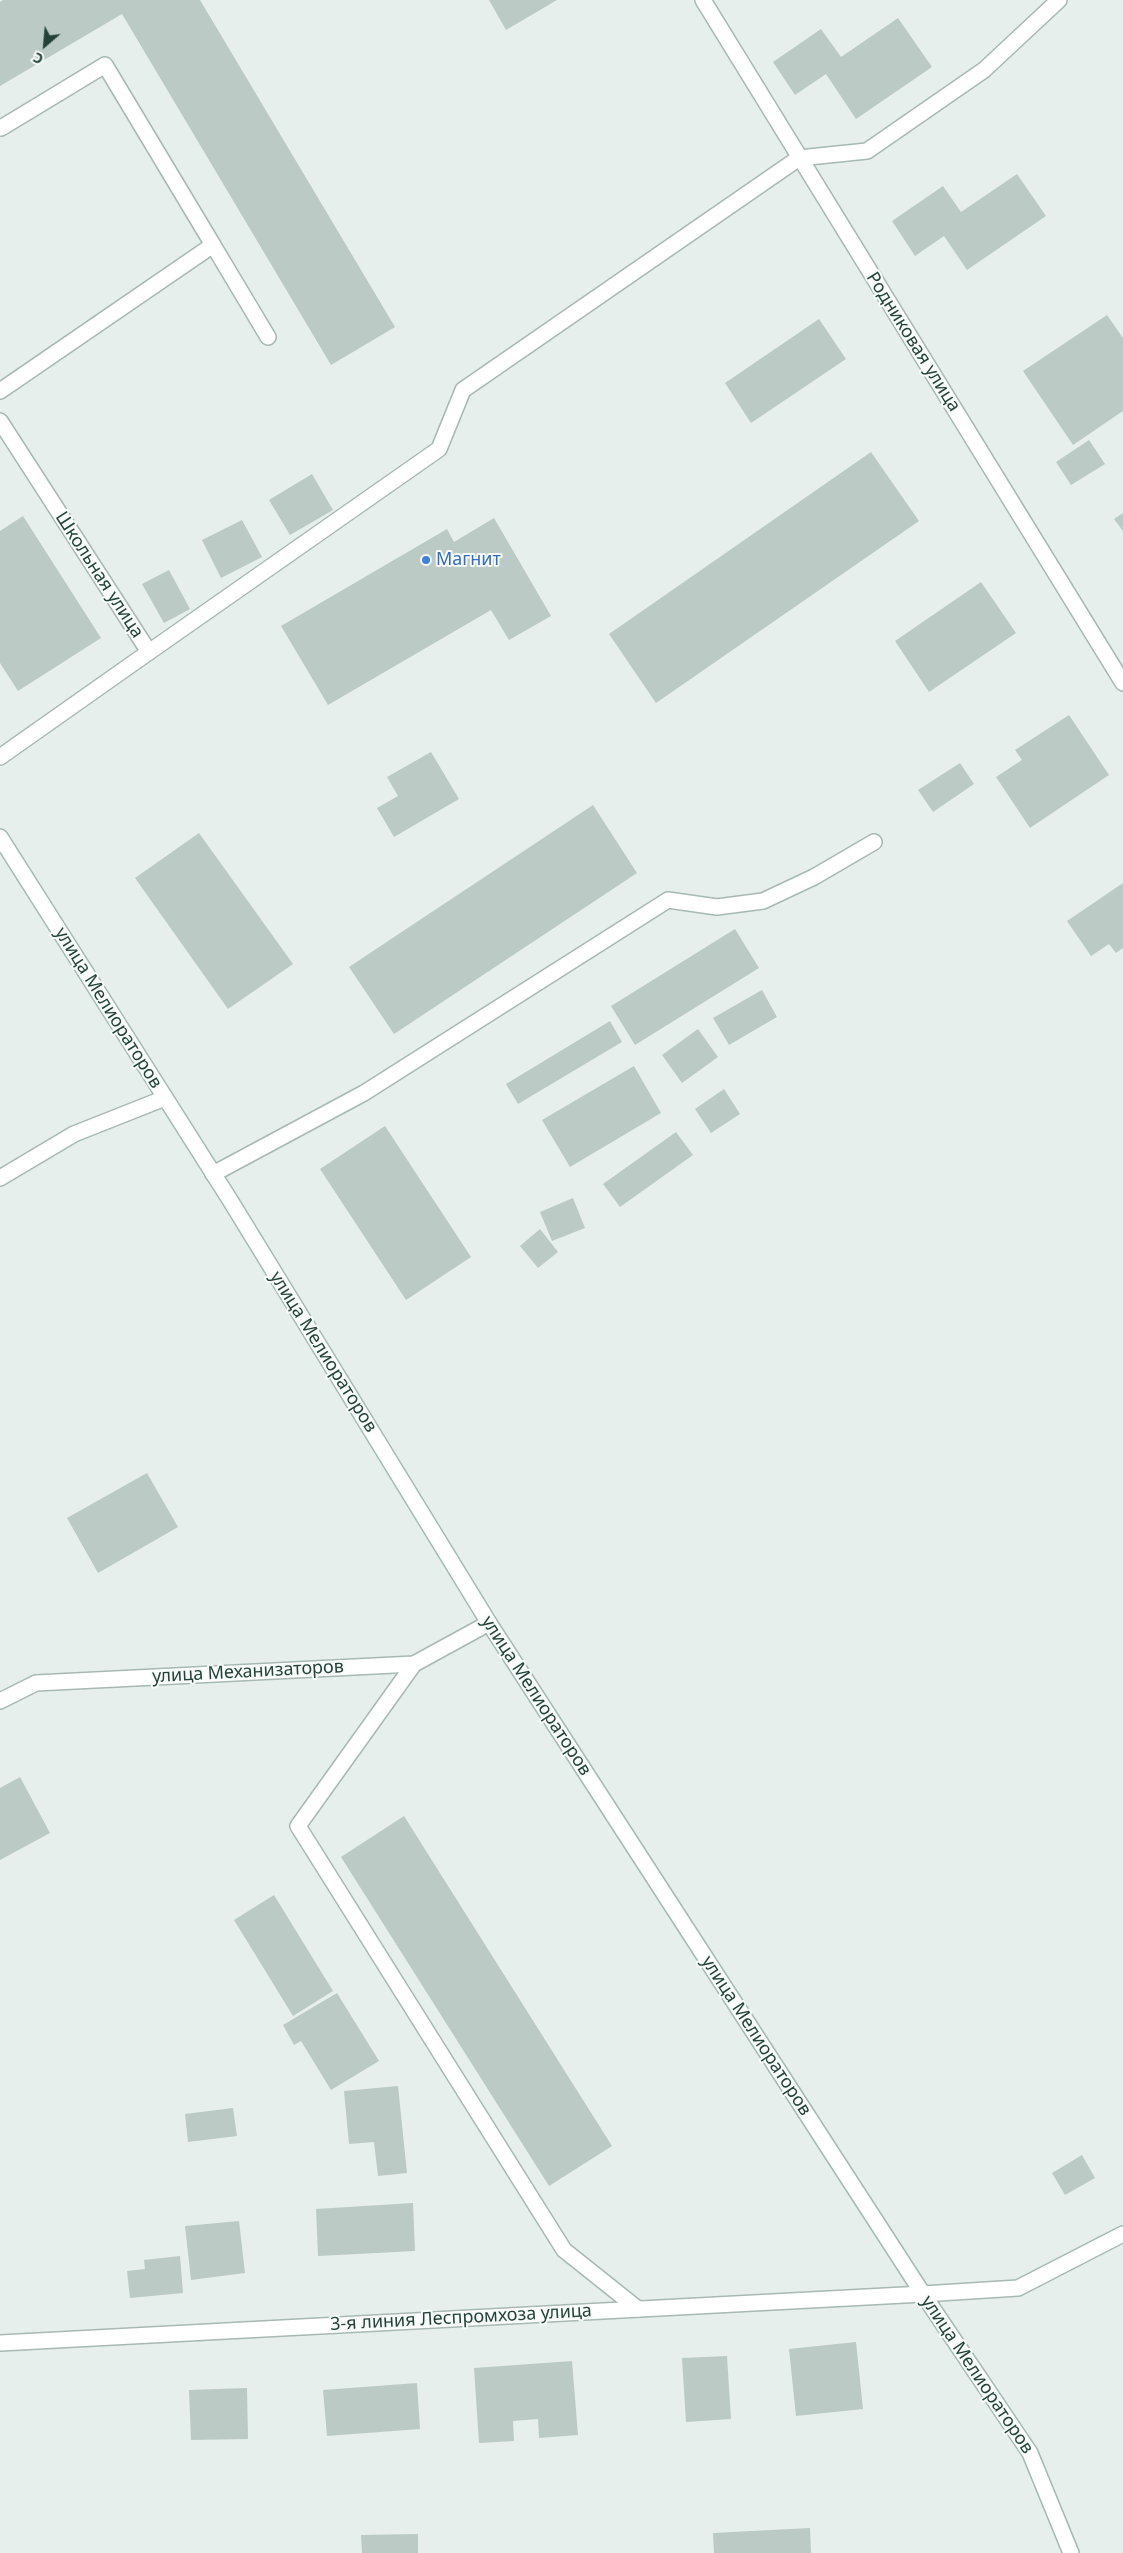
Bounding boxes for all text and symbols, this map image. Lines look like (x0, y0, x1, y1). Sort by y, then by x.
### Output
north arrow (20, 20, 70, 70)
text: С (30, 48, 46, 69)
street label: Родниковая улица (861, 268, 965, 416)
street label: Школьная улица (50, 508, 148, 642)
place label: Магнит (436, 549, 501, 571)
marker: Магнит (420, 554, 432, 566)
street label: улица Мелиораторов (50, 923, 166, 1093)
street label: улица Мелиораторов (265, 1267, 381, 1437)
street label: улица Мелиораторов (476, 1612, 596, 1780)
street label: улица Механизаторов (152, 1656, 344, 1688)
street label: улица Мелиораторов (696, 1952, 816, 2120)
street label: улица Мелиораторов (916, 2292, 1038, 2458)
street label: 3-я линия Леспромхоза улица (330, 2300, 592, 2336)

